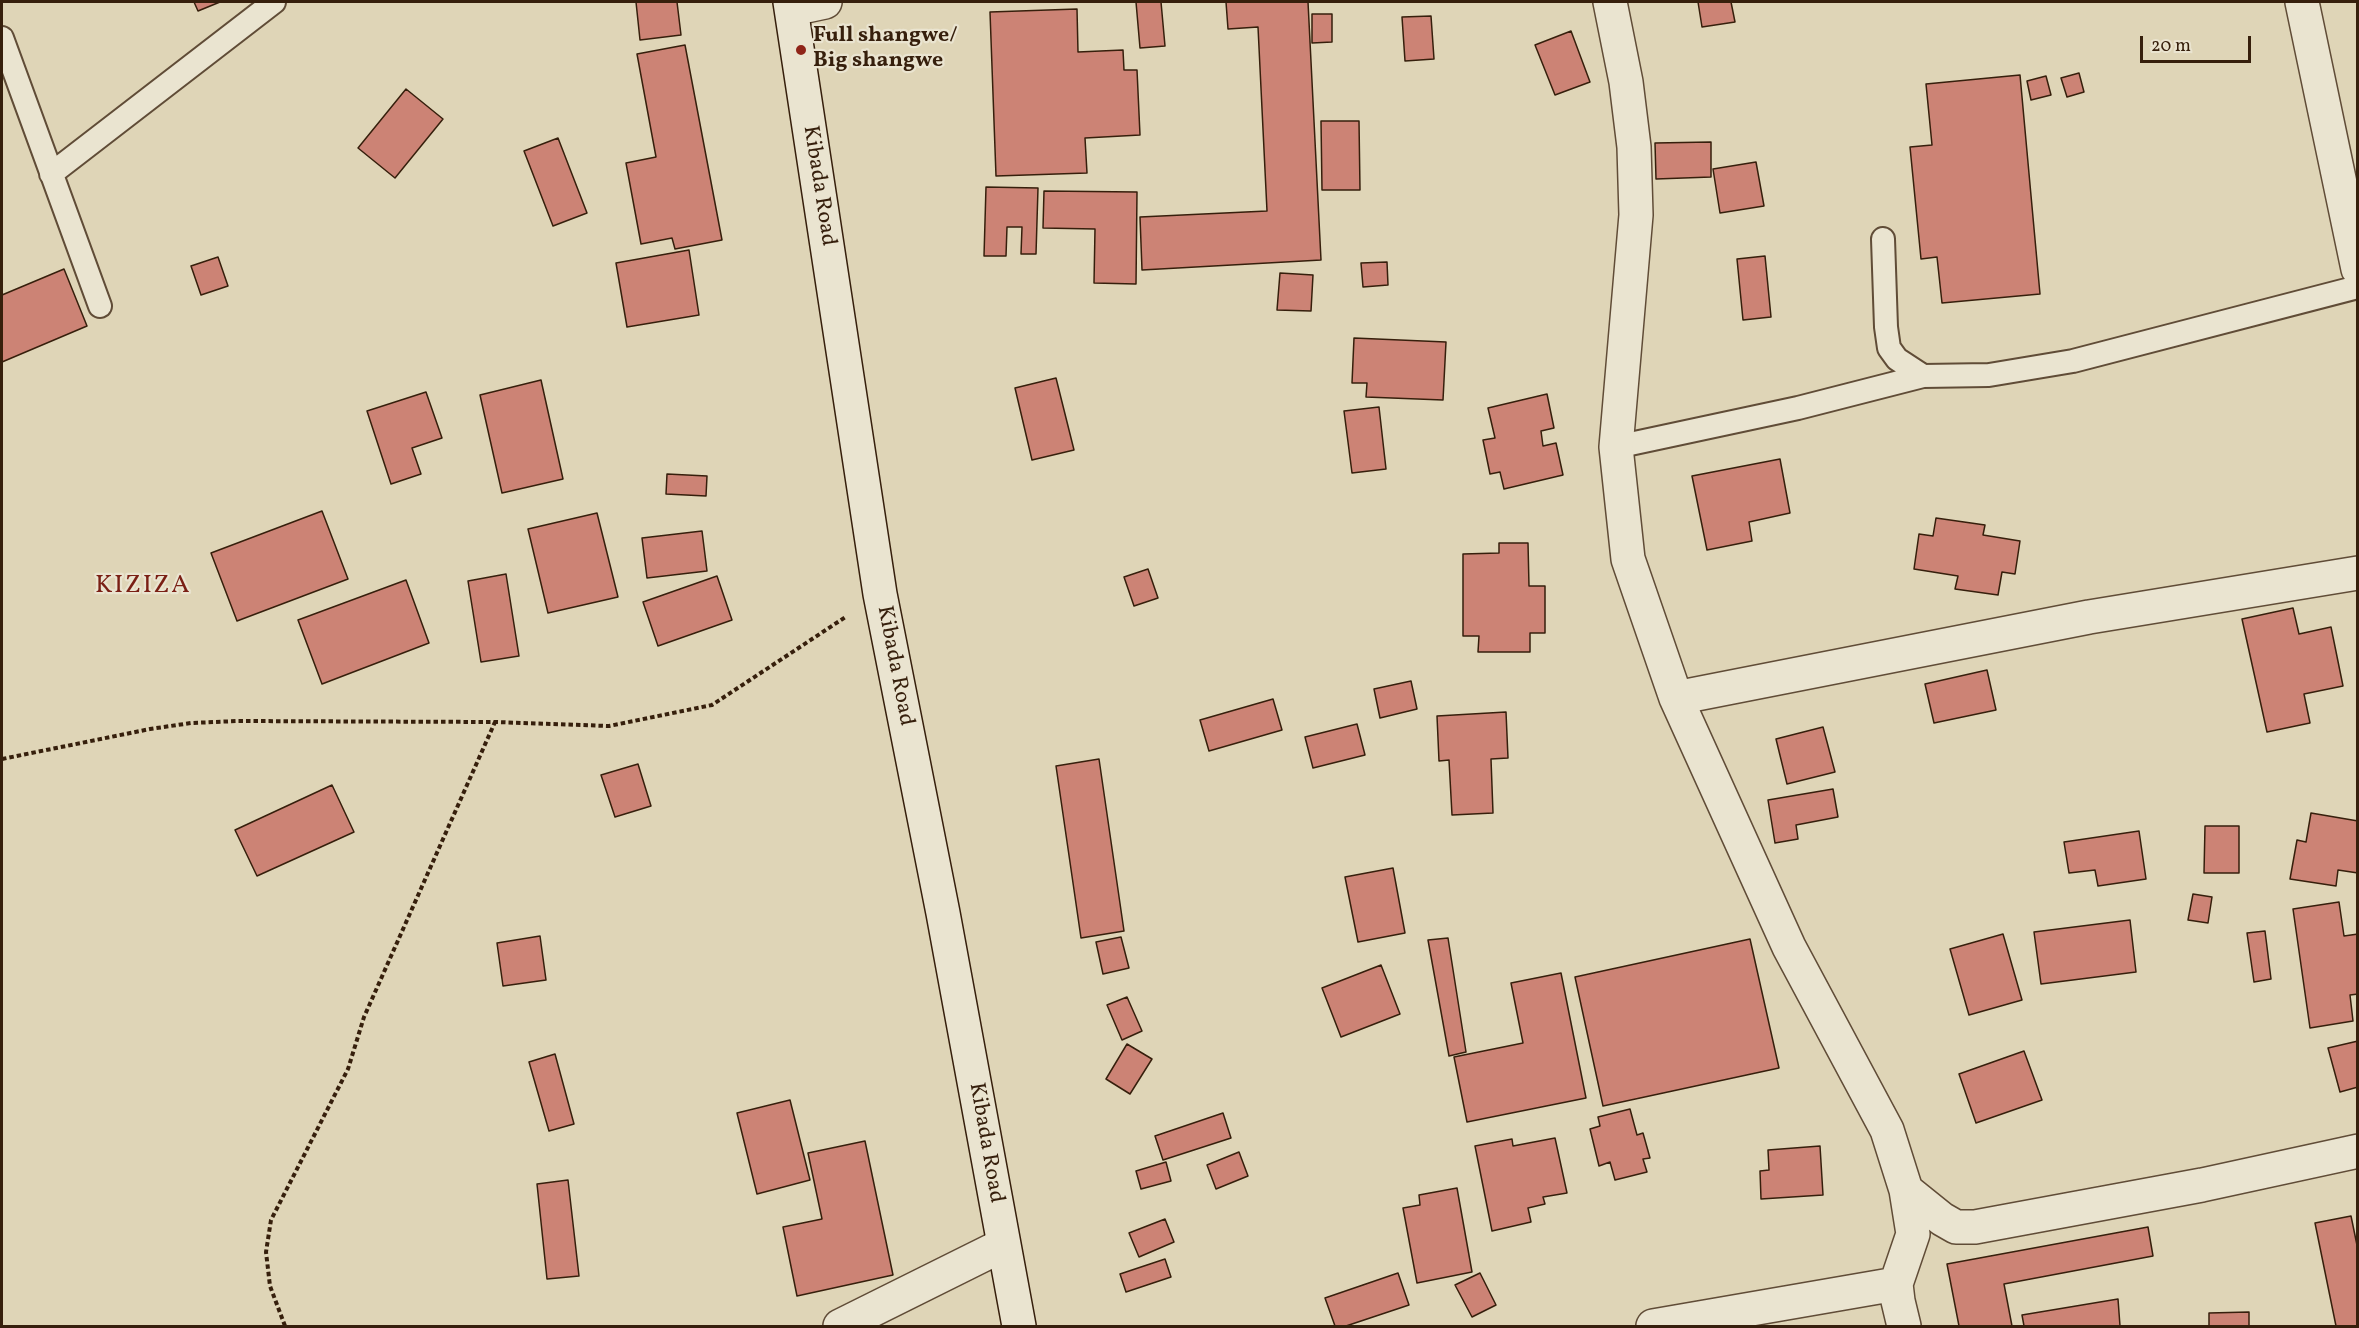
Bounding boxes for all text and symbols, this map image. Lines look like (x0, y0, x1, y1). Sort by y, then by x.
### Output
place label: Full shangwe/ Big shangwe (813, 24, 958, 76)
scale bar (2143, 24, 2254, 62)
text: 20 m (2151, 34, 2191, 59)
marker: Full shangwe/ Big shangwe (794, 43, 808, 57)
street label: Kibada Road (795, 124, 841, 248)
district label: KIZIZA (95, 571, 191, 603)
street label: Kibada Road (869, 604, 919, 728)
street label: Kibada Road (961, 1081, 1009, 1205)

